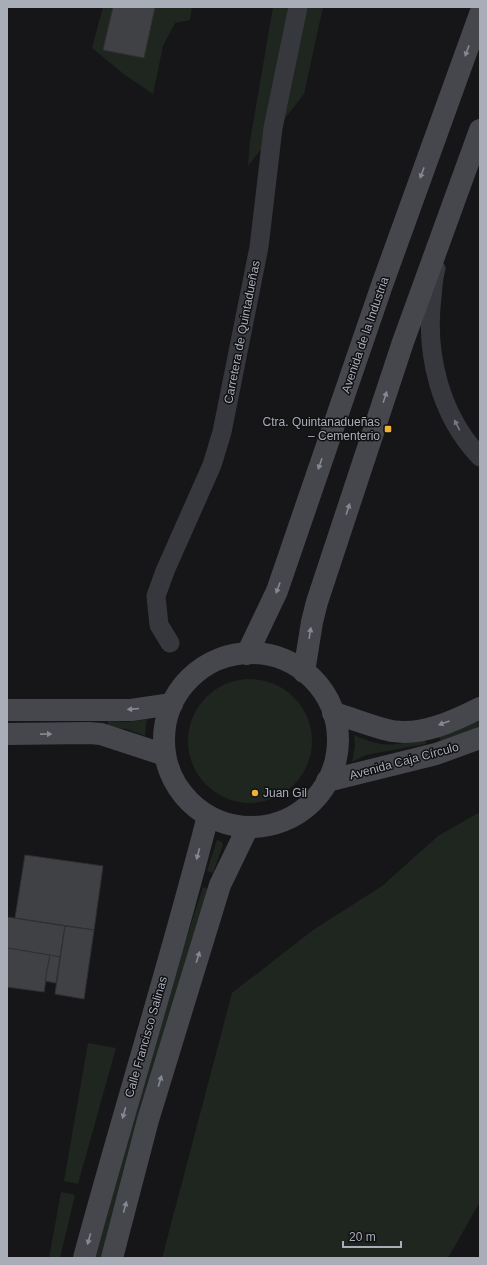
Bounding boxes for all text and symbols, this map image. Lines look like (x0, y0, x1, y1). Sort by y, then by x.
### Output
one-way arrow (463, 45, 469, 57)
one-way arrow (419, 167, 425, 179)
street label: Carretera de Quintadueñas (221, 259, 263, 405)
street label: Avenida de la Industria (339, 275, 392, 395)
one-way arrow (383, 390, 389, 402)
place label: Ctra. Quintanadueñas – Cementerio (263, 415, 380, 443)
one-way arrow (454, 420, 460, 431)
marker: Ctra. Quintanadueñas – Cementerio (383, 424, 393, 434)
one-way arrow (316, 459, 322, 471)
one-way arrow (345, 503, 351, 515)
one-way arrow (275, 582, 281, 594)
one-way arrow (307, 627, 313, 639)
one-way arrow (127, 706, 139, 713)
one-way arrow (437, 720, 449, 726)
one-way arrow (40, 731, 53, 737)
street label: Avenida Caja Círculo (348, 740, 460, 782)
place label: Juan Gil (263, 786, 307, 800)
marker: Juan Gil (250, 788, 260, 798)
one-way arrow (195, 847, 201, 860)
one-way arrow (195, 951, 201, 963)
street label: Calle Francisco Salinas (122, 975, 170, 1099)
one-way arrow (157, 1075, 163, 1087)
one-way arrow (121, 1107, 127, 1120)
one-way arrow (122, 1200, 128, 1212)
scale bar (343, 1223, 401, 1249)
text: 20 m (349, 1230, 376, 1244)
one-way arrow (86, 1232, 92, 1245)

